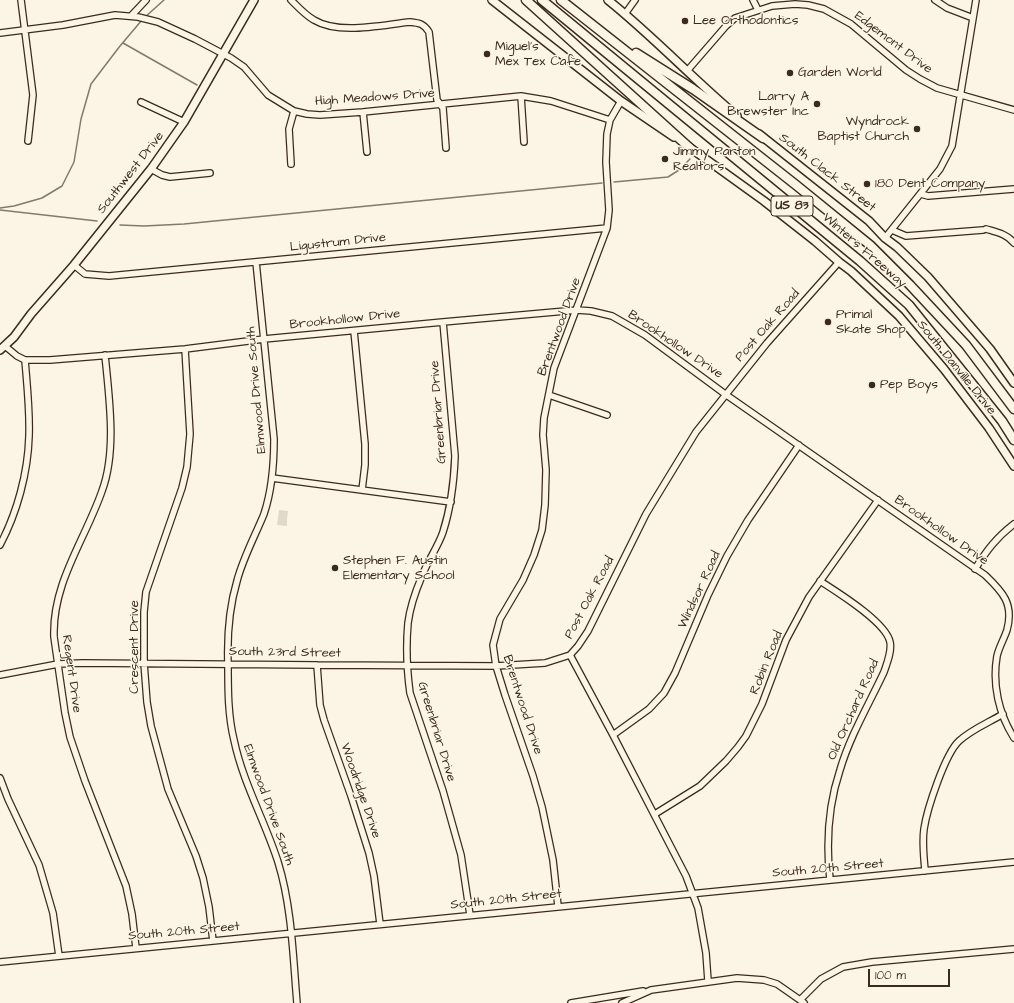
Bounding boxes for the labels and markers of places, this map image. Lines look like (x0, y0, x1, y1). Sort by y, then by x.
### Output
place label: Lee Orthodontics (693, 13, 799, 29)
marker: Lee Orthodontics (680, 16, 690, 26)
place label: Miguel's Mex Tex Cafe (495, 39, 581, 70)
marker: Miguel's Mex Tex Cafe (482, 49, 492, 59)
place label: Garden World (798, 65, 882, 81)
marker: Garden World (785, 68, 795, 78)
place label: Larry A Brewster Inc (727, 89, 809, 120)
marker: Larry A Brewster Inc (812, 99, 822, 109)
place label: Wyndrock Baptist Church (818, 114, 909, 145)
marker: Wyndrock Baptist Church (912, 124, 922, 134)
place label: Jimmy Parton Realtors (673, 144, 756, 175)
marker: Jimmy Parton Realtors (660, 154, 670, 164)
place label: 180 Dent Company (875, 176, 985, 192)
marker: 180 Dent Company (862, 179, 872, 189)
place label: Primal Skate Shop (836, 307, 906, 338)
marker: Primal Skate Shop (823, 317, 833, 327)
place label: Pep Boys (880, 377, 938, 393)
marker: Pep Boys (867, 380, 877, 390)
place label: Stephen F. Austin Elementary School (343, 553, 454, 584)
marker: Stephen F. Austin Elementary School (330, 563, 340, 573)

